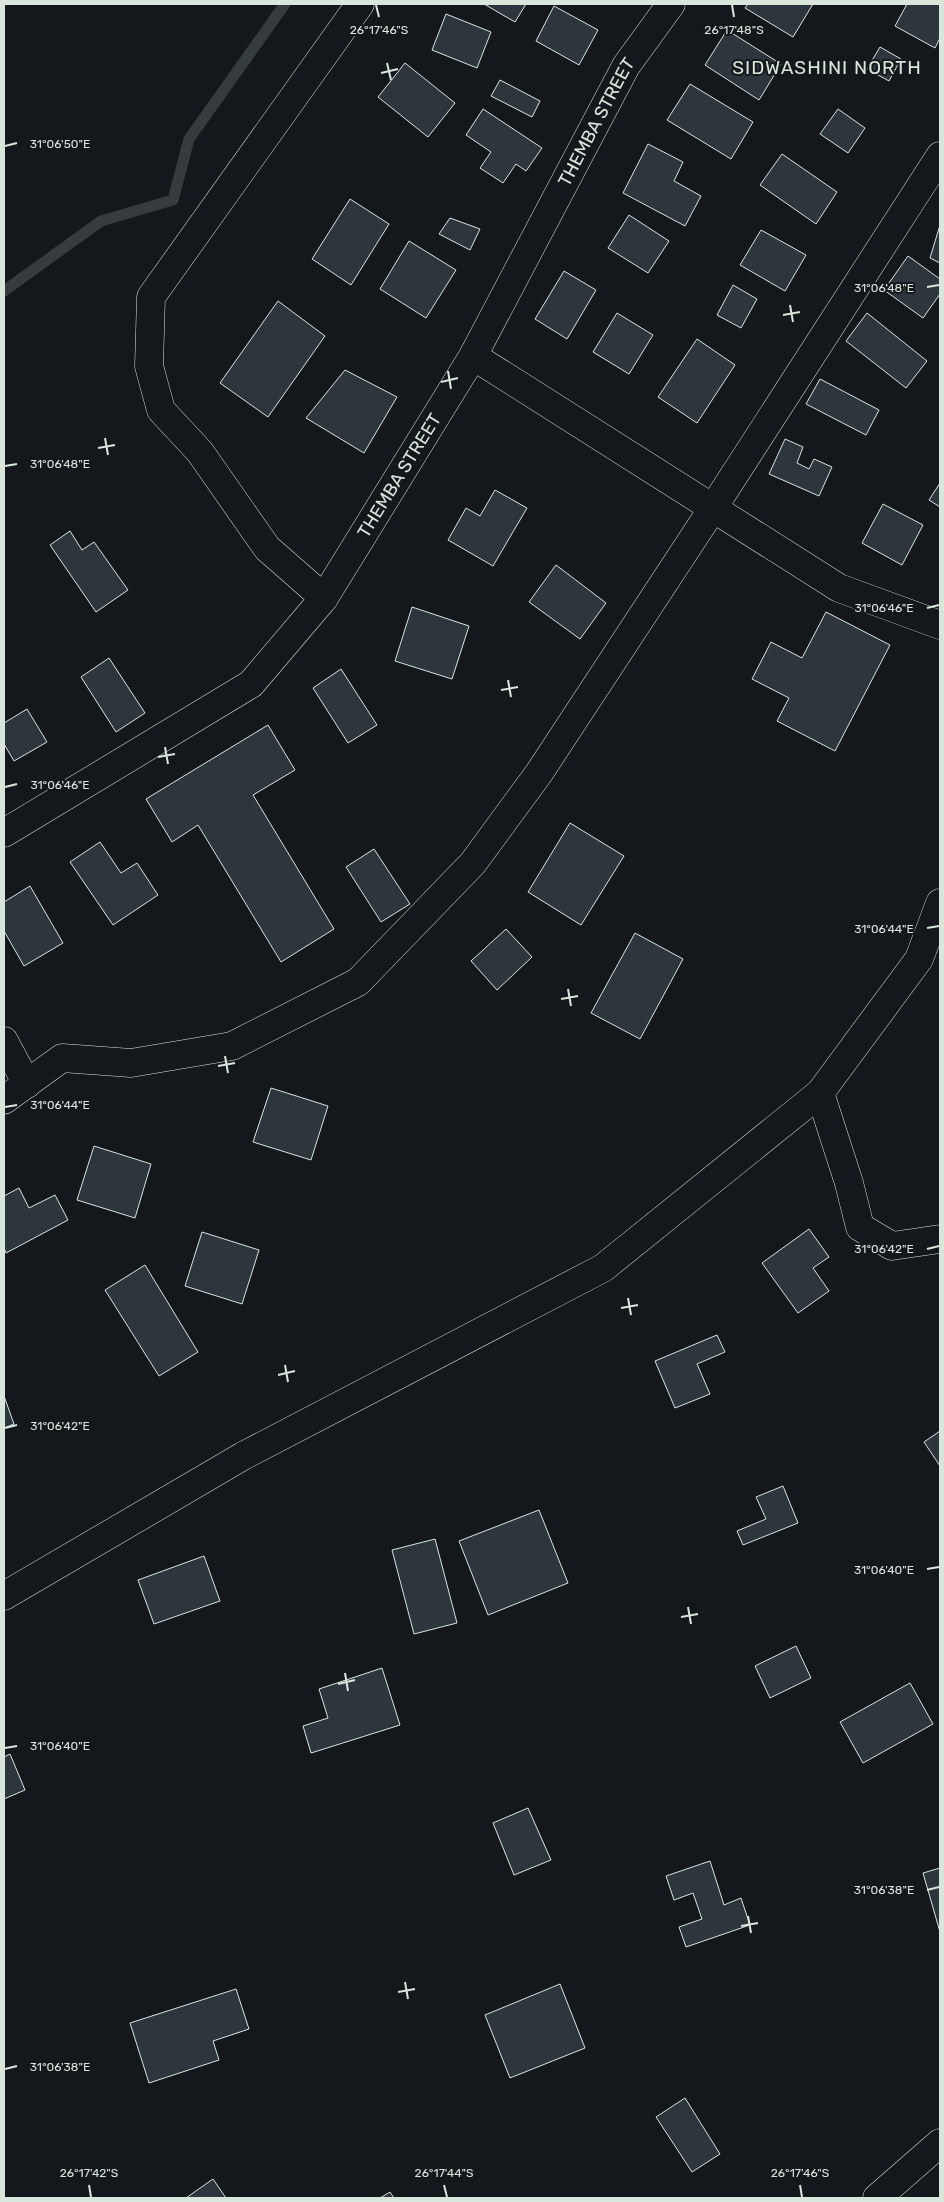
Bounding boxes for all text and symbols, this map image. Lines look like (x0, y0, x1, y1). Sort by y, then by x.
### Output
text: 26°17'46"S (350, 23, 408, 37)
text: 26°17'48"S (704, 23, 764, 37)
street label: THEMBA STREET (554, 53, 639, 190)
district label: SIDWASHINI NORTH (732, 56, 922, 79)
text: 31°06'50"E (30, 137, 90, 151)
text: 31°06'48"E (854, 281, 914, 295)
street label: THEMBA STREET (353, 409, 446, 542)
text: 31°06'48"E (30, 457, 90, 471)
text: 31°06'46"E (854, 601, 914, 615)
text: 31°06'46"E (30, 778, 90, 792)
text: 31°06'44"E (854, 922, 914, 936)
text: 31°06'44"E (30, 1098, 90, 1112)
text: 31°06'42"E (854, 1242, 914, 1256)
text: 31°06'42"E (30, 1419, 90, 1433)
text: 31°06'40"E (854, 1563, 914, 1577)
text: 31°06'40"E (30, 1739, 90, 1753)
text: 31°06'38"E (854, 1883, 914, 1897)
text: 31°06'38"E (30, 2060, 90, 2074)
text: 26°17'42"S (60, 2166, 118, 2180)
text: 26°17'44"S (415, 2166, 473, 2180)
text: 26°17'46"S (771, 2166, 829, 2180)

